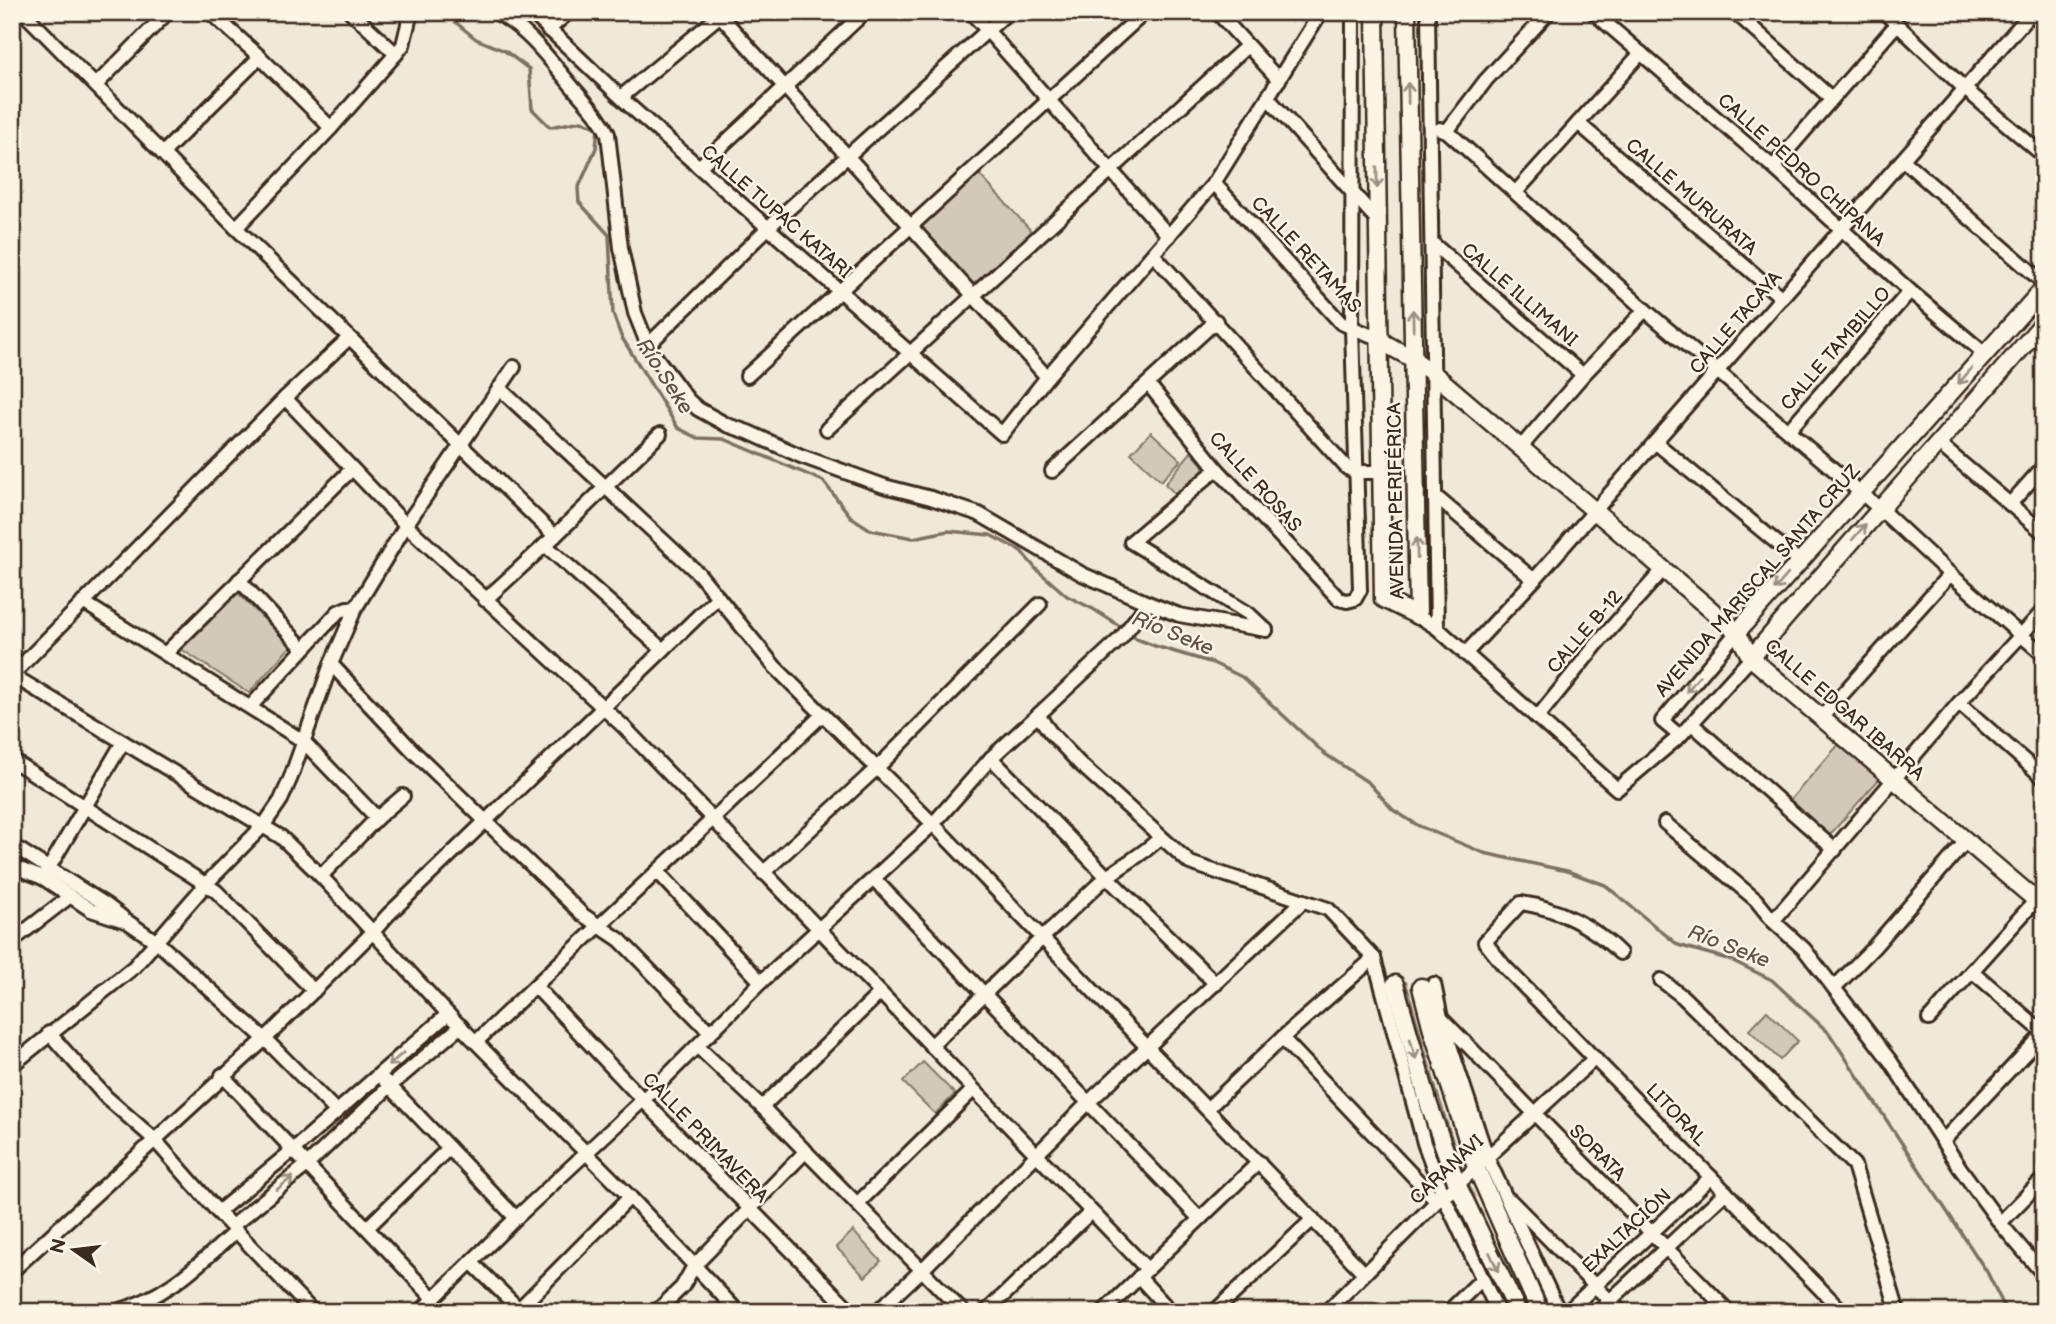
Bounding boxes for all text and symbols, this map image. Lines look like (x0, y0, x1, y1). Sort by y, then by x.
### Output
one-way arrow (1402, 82, 1415, 105)
street label: CALLE PEDRO CHIPANA (1712, 89, 1890, 252)
street label: CALLE MURURATA (1621, 134, 1762, 261)
street label: CALLE TUPAC KATARI (696, 140, 856, 284)
one-way arrow (1371, 167, 1384, 190)
street label: CALLE RETAMAS (1246, 192, 1366, 318)
street label: CALLE ILLIMANI (1456, 238, 1582, 352)
street label: CALLE TACAYA (1685, 266, 1787, 379)
street label: CALLE TAMBILLO (1776, 282, 1896, 415)
one-way arrow (1406, 309, 1419, 332)
water label: Río Seke (631, 334, 698, 419)
one-way arrow (1957, 367, 1974, 384)
street label: AVENIDA PERIFÉRICA (1382, 402, 1410, 599)
street label: CALLE ROSAS (1204, 427, 1306, 537)
street label: AVENIDA MARISCAL SANTA CRUZ (1651, 460, 1866, 702)
one-way arrow (1851, 523, 1867, 541)
one-way arrow (1410, 537, 1424, 560)
one-way arrow (1773, 573, 1789, 591)
street label: CALLE B-12 (1543, 585, 1628, 678)
water label: Río Seke (1128, 606, 1217, 661)
street label: CALLE EDGAR IBARRA (1759, 634, 1929, 786)
one-way arrow (1685, 675, 1701, 693)
water label: Río Seke (1684, 919, 1773, 973)
one-way arrow (1408, 1038, 1421, 1060)
one-way arrow (388, 1050, 405, 1067)
street label: CALLE PRIMAVERA (637, 1068, 773, 1208)
street label: LITORAL (1641, 1079, 1711, 1151)
street label: SORATA (1564, 1120, 1630, 1186)
street label: CARANAVI (1405, 1130, 1489, 1210)
one-way arrow (275, 1176, 293, 1191)
street label: EXALTACIÓN (1577, 1183, 1676, 1278)
north arrow (38, 1216, 108, 1286)
text: N (46, 1237, 72, 1256)
one-way arrow (1488, 1251, 1501, 1272)

